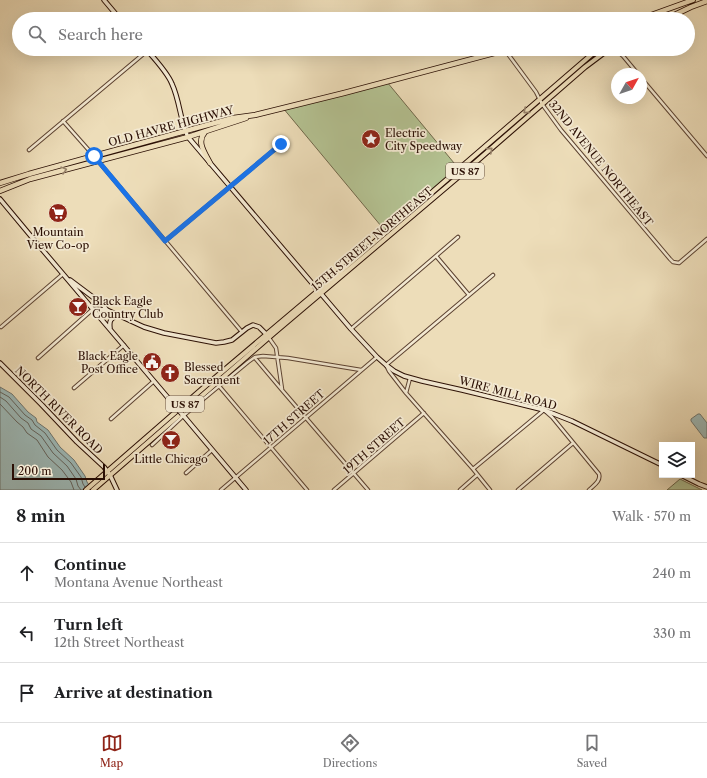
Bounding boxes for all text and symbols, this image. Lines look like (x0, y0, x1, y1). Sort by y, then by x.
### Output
search box (12, 12, 695, 56)
icon: search (26, 23, 48, 45)
text: Search here (58, 25, 143, 44)
north arrow (611, 68, 647, 104)
street label: 32ND AVENUE NORTHEAST (546, 97, 657, 229)
street label: OLD HAVRE HIGHWAY (107, 102, 235, 149)
one-way arrow (524, 107, 531, 114)
place label: Electric City Speedway (385, 126, 463, 153)
place icon: Electric City Speedway (360, 128, 382, 150)
route end (272, 135, 290, 153)
route start (85, 147, 103, 165)
one-way arrow (485, 148, 492, 155)
road number: US 87 (446, 163, 484, 179)
one-way arrow (60, 166, 67, 175)
street label: 15TH STREET NORTHEAST (308, 184, 436, 294)
supermarket icon: Mountain View Co-op (47, 202, 69, 224)
place label: Mountain View Co-op (26, 225, 90, 252)
place label: Black Eagle Country Club (92, 294, 164, 321)
bar icon: Black Eagle Country Club (67, 296, 89, 318)
place label: Black Eagle Post Office (78, 349, 138, 376)
public building icon: Black Eagle Post Office (141, 351, 163, 373)
place label: Blessed Sacrement (184, 360, 240, 387)
church icon: Blessed Sacrement (159, 362, 181, 384)
street label: NORTH RIVER ROAD (12, 363, 106, 457)
street label: WIRE MILL ROAD (457, 373, 559, 413)
street label: 17TH STREET (260, 386, 328, 448)
road number: US 87 (166, 396, 204, 412)
street label: 19TH STREET (340, 415, 409, 477)
bar icon: Little Chicago (160, 429, 182, 451)
map controls (659, 442, 695, 478)
button: layers (659, 442, 695, 478)
place label: Little Chicago (134, 452, 208, 466)
scale bar (12, 462, 105, 481)
text: 200 m (18, 464, 51, 478)
text: 8 min (16, 506, 65, 526)
text: Walk · 570 m (612, 508, 691, 524)
text: Continue (54, 555, 126, 574)
icon: ahead (16, 562, 38, 584)
text: 240 m (652, 565, 691, 581)
text: Montana Avenue Northeast (54, 574, 223, 590)
text: Turn left (54, 615, 123, 634)
icon: left (16, 622, 38, 644)
text: 330 m (653, 625, 691, 641)
text: 12th Street Northeast (54, 634, 184, 650)
icon: arrive (16, 682, 38, 704)
text: Arrive at destination (54, 683, 213, 702)
tab: Map (100, 732, 123, 770)
tab: Directions (323, 732, 377, 770)
tab: Saved (577, 732, 607, 770)

